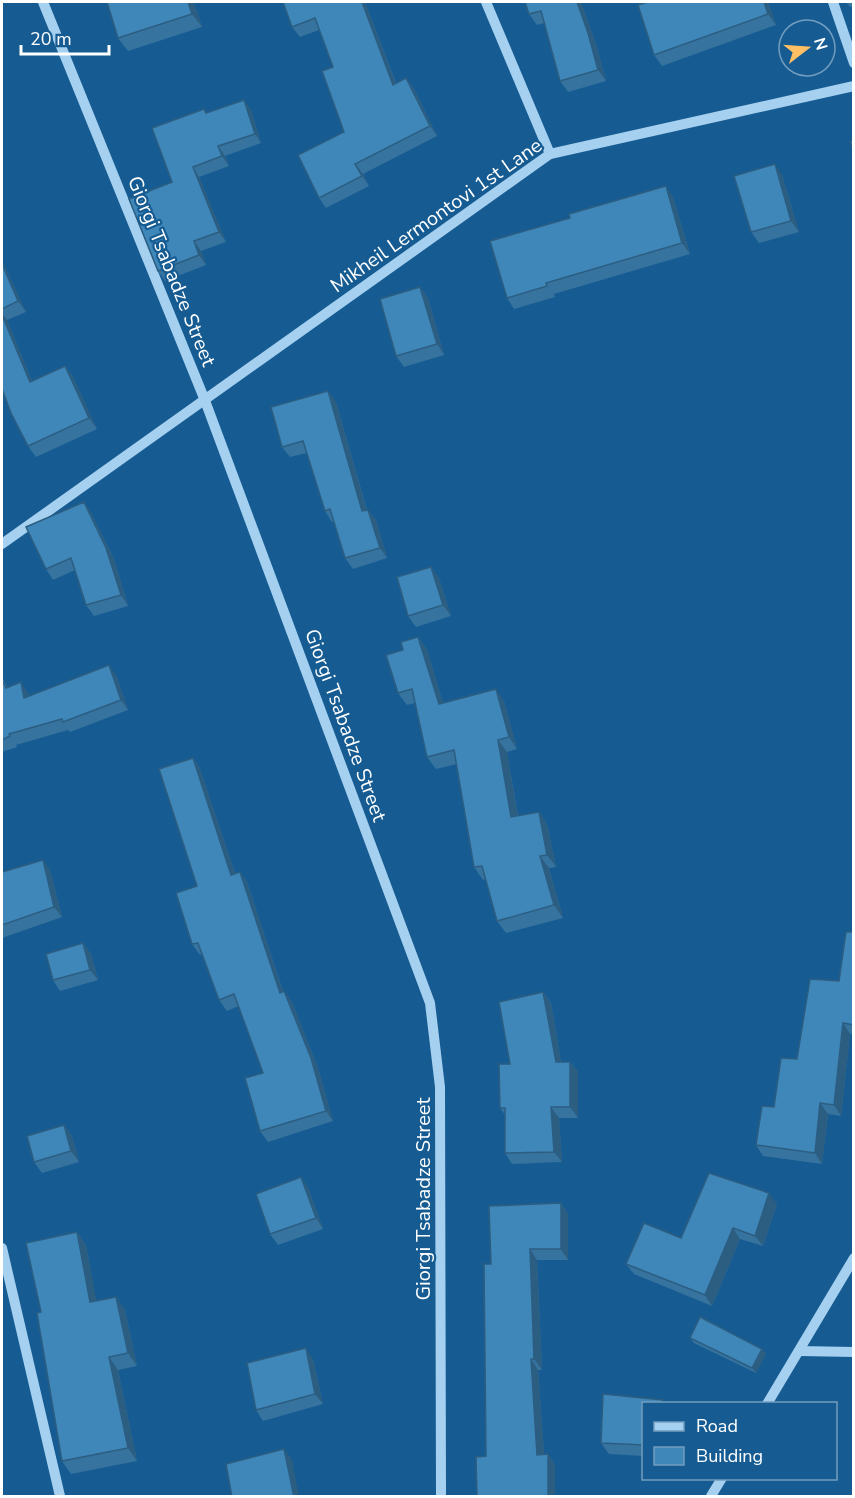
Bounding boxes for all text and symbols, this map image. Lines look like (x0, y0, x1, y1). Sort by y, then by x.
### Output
scale bar (21, 18, 110, 56)
north arrow (777, 18, 837, 78)
text: 20 m (30, 27, 72, 51)
text: N (808, 35, 833, 53)
street label: Mikheil Lermontovi 1st Lane (325, 132, 548, 299)
street label: Giorgi Tsabadze Street (121, 172, 222, 371)
street label: Giorgi Tsabadze Street (298, 625, 393, 826)
street label: Giorgi Tsabadze Street (410, 1097, 437, 1300)
legend (642, 1402, 837, 1480)
text: Road (696, 1414, 738, 1438)
text: Building (696, 1444, 763, 1468)

